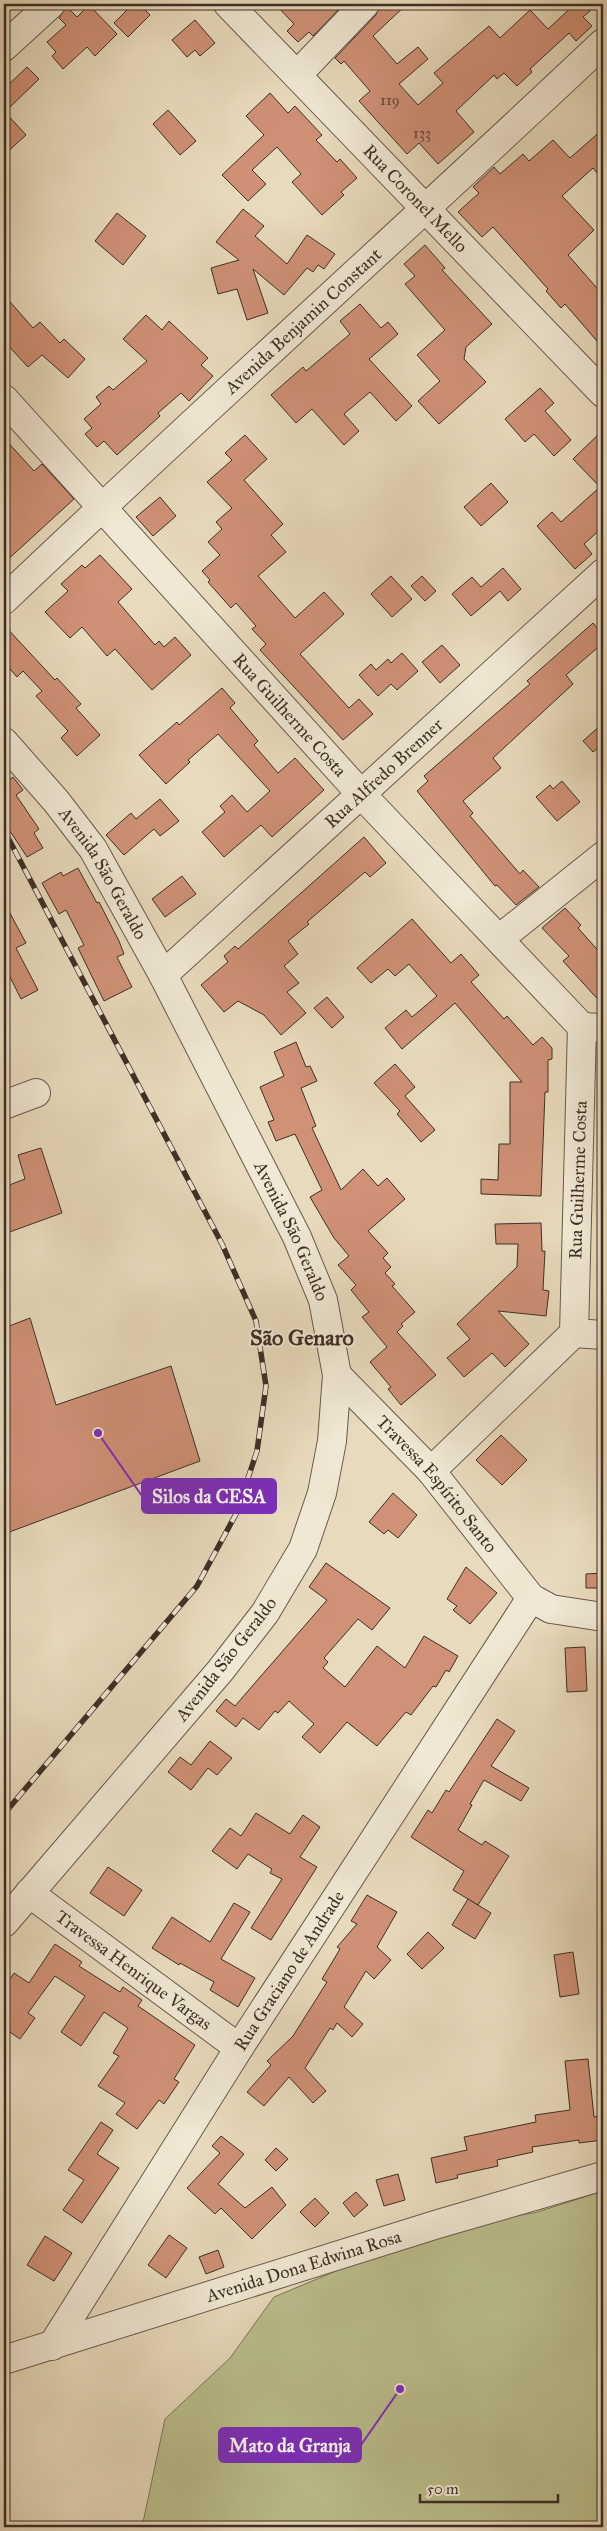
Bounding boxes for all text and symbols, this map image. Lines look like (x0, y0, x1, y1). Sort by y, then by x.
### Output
house number: 119 (380, 91, 400, 109)
house number: 133 (413, 124, 431, 142)
street label: Rua Coronel Mello (358, 140, 472, 257)
street label: Avenida Benjamin Constant (219, 243, 387, 399)
street label: Rua Guilherme Costa (228, 649, 351, 782)
street label: Rua Alfredo Brenner (320, 714, 448, 833)
street label: Avenida São Geraldo (53, 802, 152, 943)
street label: Rua Guilherme Costa (564, 1100, 592, 1260)
street label: Avenida São Geraldo (249, 1157, 333, 1304)
district label: São Genaro (250, 1324, 354, 1351)
street label: Travessa Espírito Santo (372, 1411, 502, 1557)
callout: Silos da CESA (142, 1479, 276, 1513)
text: Silos da CESA (152, 1485, 266, 1508)
street label: Avenida São Geraldo (170, 1593, 281, 1726)
street label: Rua Graciano de Andrade (229, 1886, 349, 2055)
street label: Travessa Henrique Vargas (51, 1905, 216, 2035)
street label: Avenida Dona Edwina Rosa (203, 2225, 404, 2307)
callout: Mato da Granja (219, 2428, 361, 2462)
text: Mato da Granja (229, 2434, 352, 2458)
scale bar (420, 2471, 557, 2503)
text: 50 m (427, 2480, 459, 2498)

